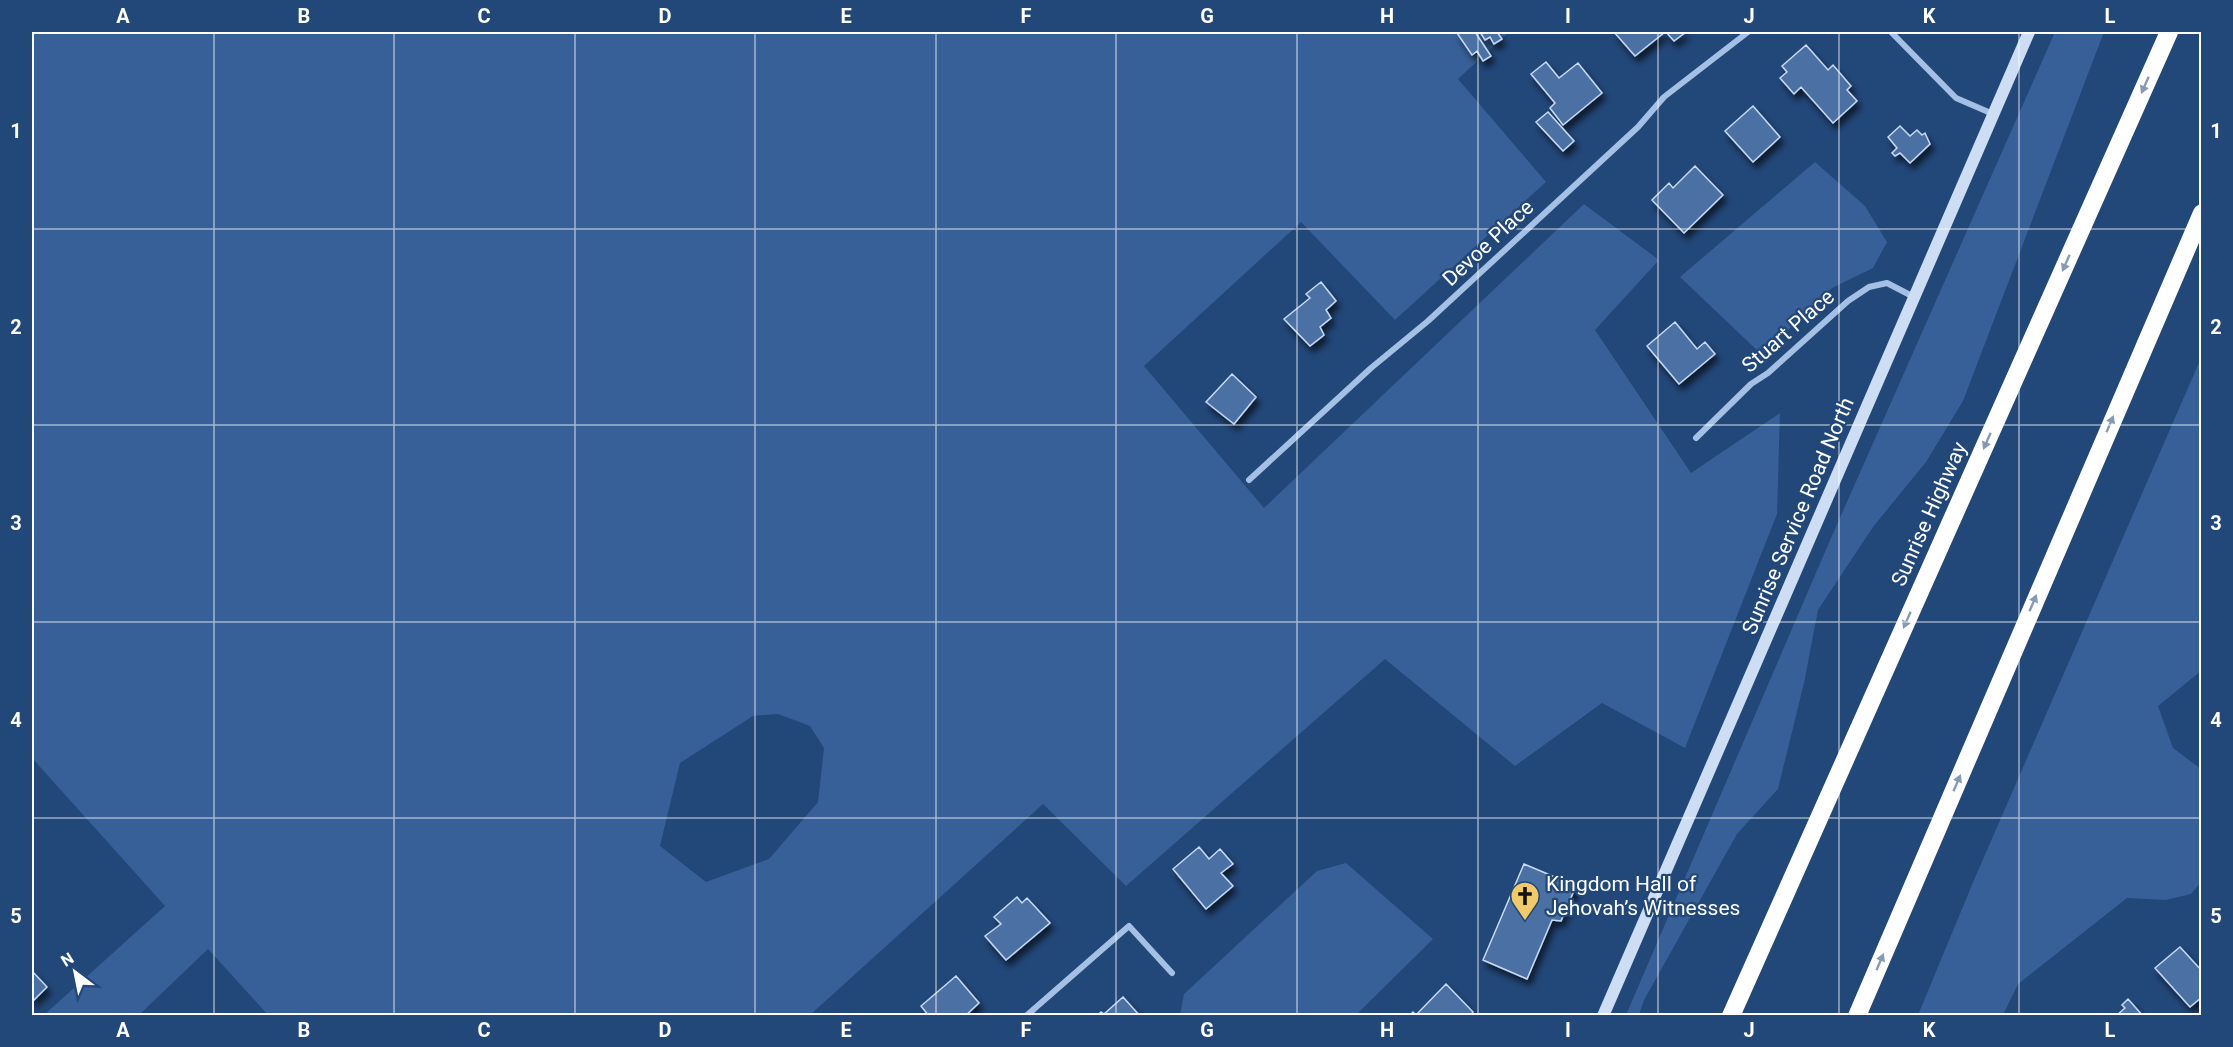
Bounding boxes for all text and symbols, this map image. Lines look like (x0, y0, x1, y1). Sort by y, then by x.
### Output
text: A (116, 4, 130, 28)
text: B (298, 4, 310, 28)
text: C (477, 4, 491, 28)
text: D (659, 4, 672, 28)
text: E (840, 4, 852, 28)
text: F (1021, 4, 1032, 28)
text: G (1200, 4, 1214, 28)
text: H (1380, 4, 1394, 28)
text: I (1565, 4, 1571, 28)
text: J (1743, 4, 1755, 28)
text: K (1923, 4, 1936, 28)
text: L (2105, 4, 2116, 28)
one-way arrow (2140, 76, 2149, 94)
text: 1 (10, 119, 22, 143)
text: 1 (2210, 119, 2222, 143)
street label: Devoe Place (1438, 195, 1538, 291)
one-way arrow (2061, 255, 2070, 272)
street label: Stuart Place (1737, 285, 1839, 377)
text: 2 (10, 315, 22, 339)
text: 2 (2210, 315, 2222, 339)
street label: Sunrise Service Road North (1737, 394, 1859, 638)
one-way arrow (2106, 416, 2115, 433)
one-way arrow (1982, 433, 1991, 450)
street label: Sunrise Highway (1886, 438, 1972, 590)
text: 3 (10, 511, 22, 535)
text: 3 (2210, 511, 2222, 535)
one-way arrow (2029, 595, 2038, 612)
one-way arrow (1903, 611, 1912, 628)
text: 4 (10, 708, 22, 732)
text: 4 (2210, 708, 2222, 732)
one-way arrow (1952, 774, 1961, 791)
place label: Kingdom Hall of Jehovah’s Witnesses (1546, 872, 1740, 920)
church icon: Kingdom Hall of Jehovah’s Witnesses (1509, 880, 1541, 922)
text: 5 (10, 904, 22, 928)
text: 5 (2210, 904, 2222, 928)
north arrow (45, 942, 105, 1002)
text: N (57, 949, 77, 971)
one-way arrow (1875, 952, 1885, 970)
text: A (116, 1018, 130, 1042)
text: B (298, 1018, 310, 1042)
text: C (477, 1018, 491, 1042)
text: D (659, 1018, 672, 1042)
text: E (840, 1018, 852, 1042)
text: F (1021, 1018, 1032, 1042)
text: G (1200, 1018, 1214, 1042)
text: H (1380, 1018, 1394, 1042)
text: I (1565, 1018, 1571, 1042)
text: J (1743, 1018, 1755, 1042)
text: K (1923, 1018, 1936, 1042)
text: L (2105, 1018, 2116, 1042)

